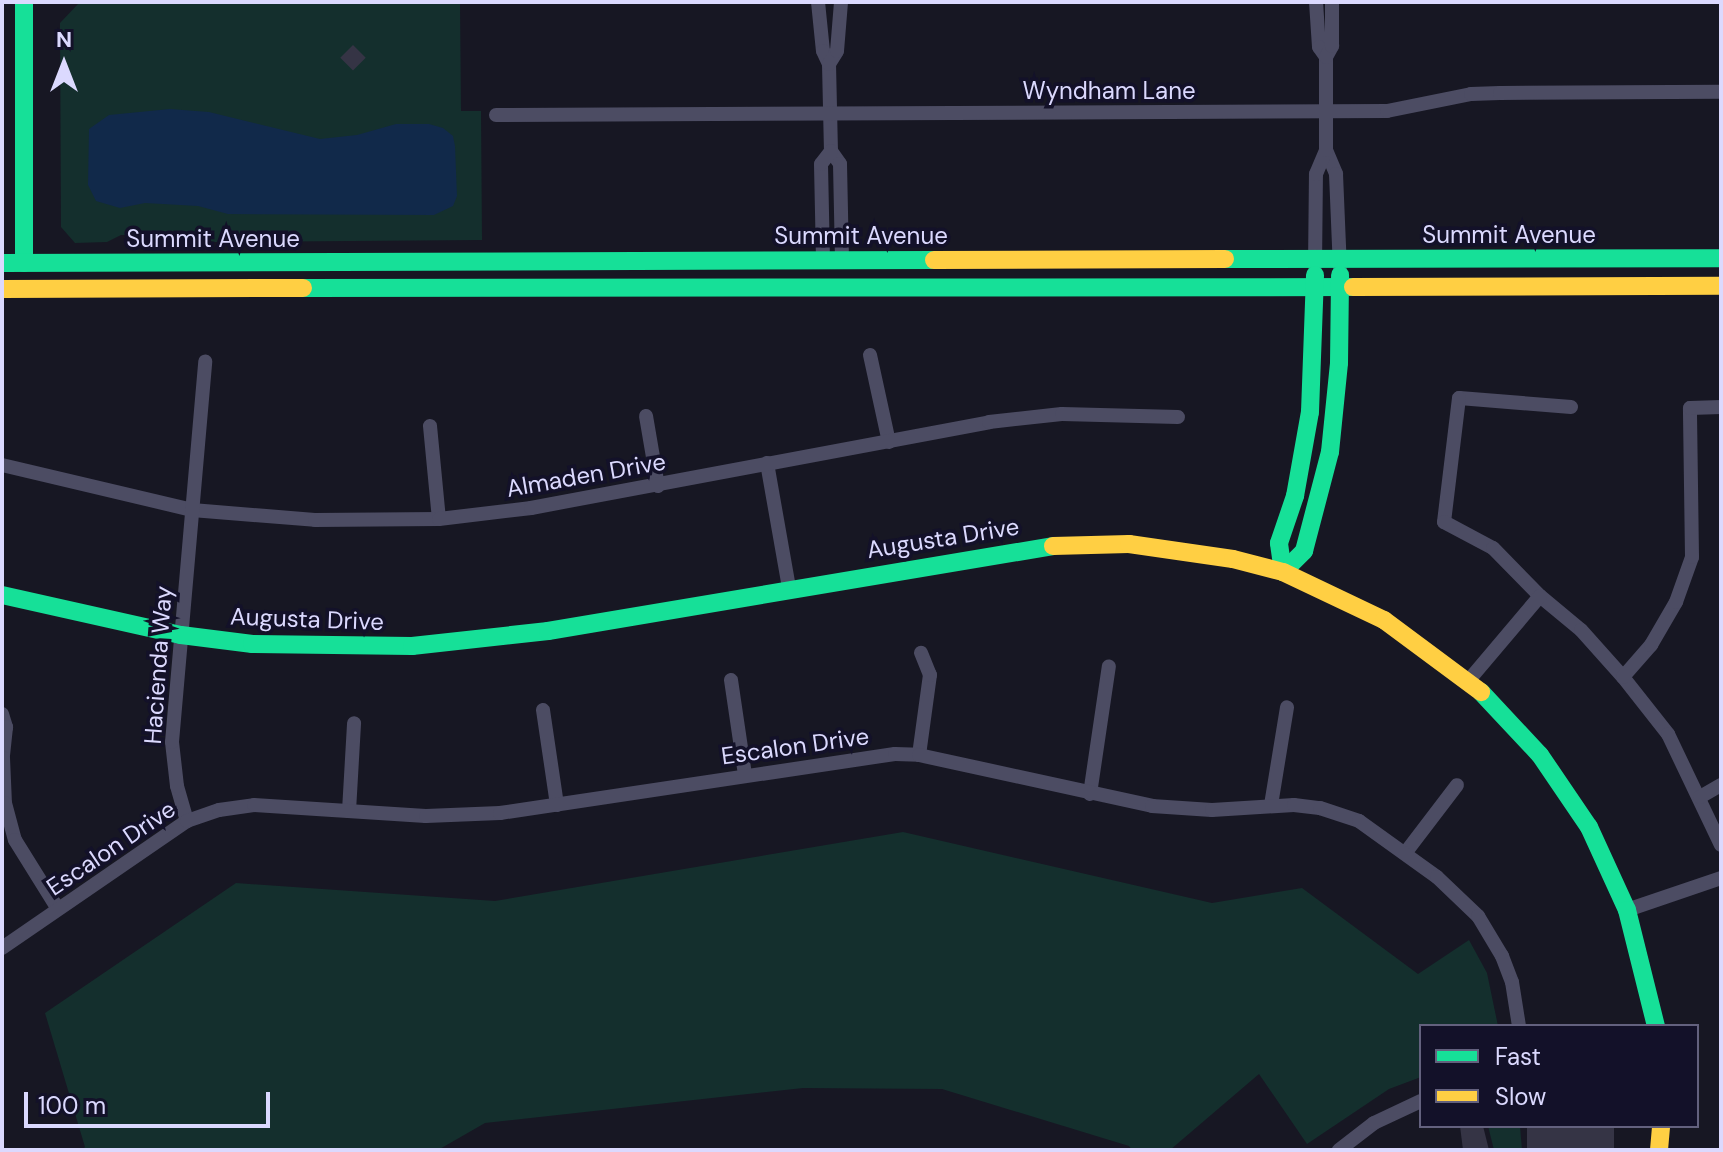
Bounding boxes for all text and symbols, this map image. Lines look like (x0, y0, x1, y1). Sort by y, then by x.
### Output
north arrow (24, 24, 104, 104)
text: N (56, 25, 72, 54)
street label: Wyndham Lane (1022, 77, 1196, 105)
street label: Summit Avenue (1422, 221, 1596, 249)
street label: Summit Avenue (774, 222, 948, 250)
street label: Summit Avenue (126, 225, 300, 253)
street label: Almaden Drive (504, 447, 668, 503)
street label: Augusta Drive (865, 512, 1021, 564)
street label: Hacienda Way (138, 585, 178, 745)
street label: Augusta Drive (230, 602, 384, 636)
street label: Escalon Drive (719, 721, 871, 771)
street label: Escalon Drive (41, 794, 181, 902)
legend (1419, 1024, 1699, 1128)
text: Fast (1495, 1041, 1541, 1072)
scale bar (28, 1076, 274, 1126)
text: Slow (1495, 1081, 1546, 1112)
text: 100 m (38, 1090, 106, 1121)

